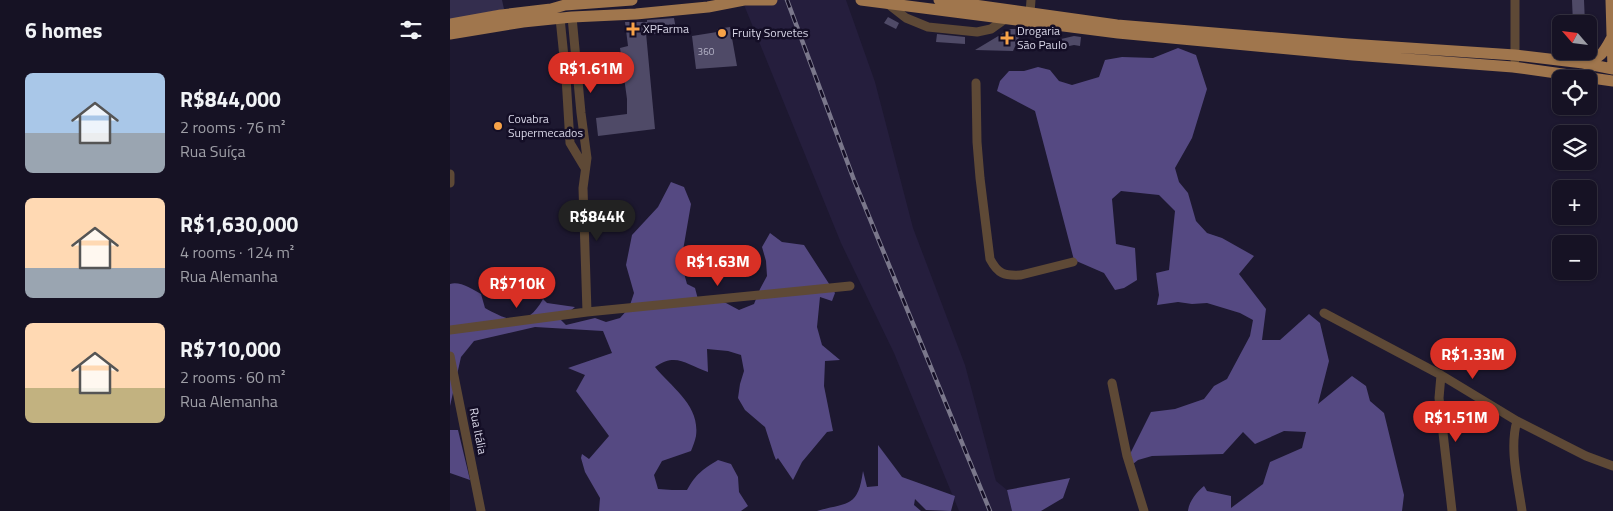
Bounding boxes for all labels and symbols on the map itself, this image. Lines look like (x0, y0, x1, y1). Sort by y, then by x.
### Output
north arrow (1552, 15, 1598, 60)
place label: XPFarma (643, 19, 689, 38)
place label: Drogaria São Paulo (1017, 21, 1067, 54)
marker: XPFarma (627, 23, 639, 35)
place label: Fruity Sorvetes (732, 23, 809, 42)
marker: Fruity Sorvetes (716, 27, 728, 39)
marker: Drogaria São Paulo (1001, 32, 1013, 44)
house number: 360 (698, 44, 715, 59)
pin: R$1.61M (545, 52, 637, 94)
place label: Covabra Supermecados (508, 109, 583, 142)
marker: Covabra Supermecados (492, 120, 504, 132)
pin: R$844K (556, 200, 638, 242)
pin: R$1.63M (672, 244, 764, 287)
pin: R$710K (476, 266, 558, 309)
pin: R$1.33M (1427, 338, 1519, 380)
pin: R$1.51M (1410, 400, 1502, 443)
street label: Rua Itália (465, 406, 492, 456)

